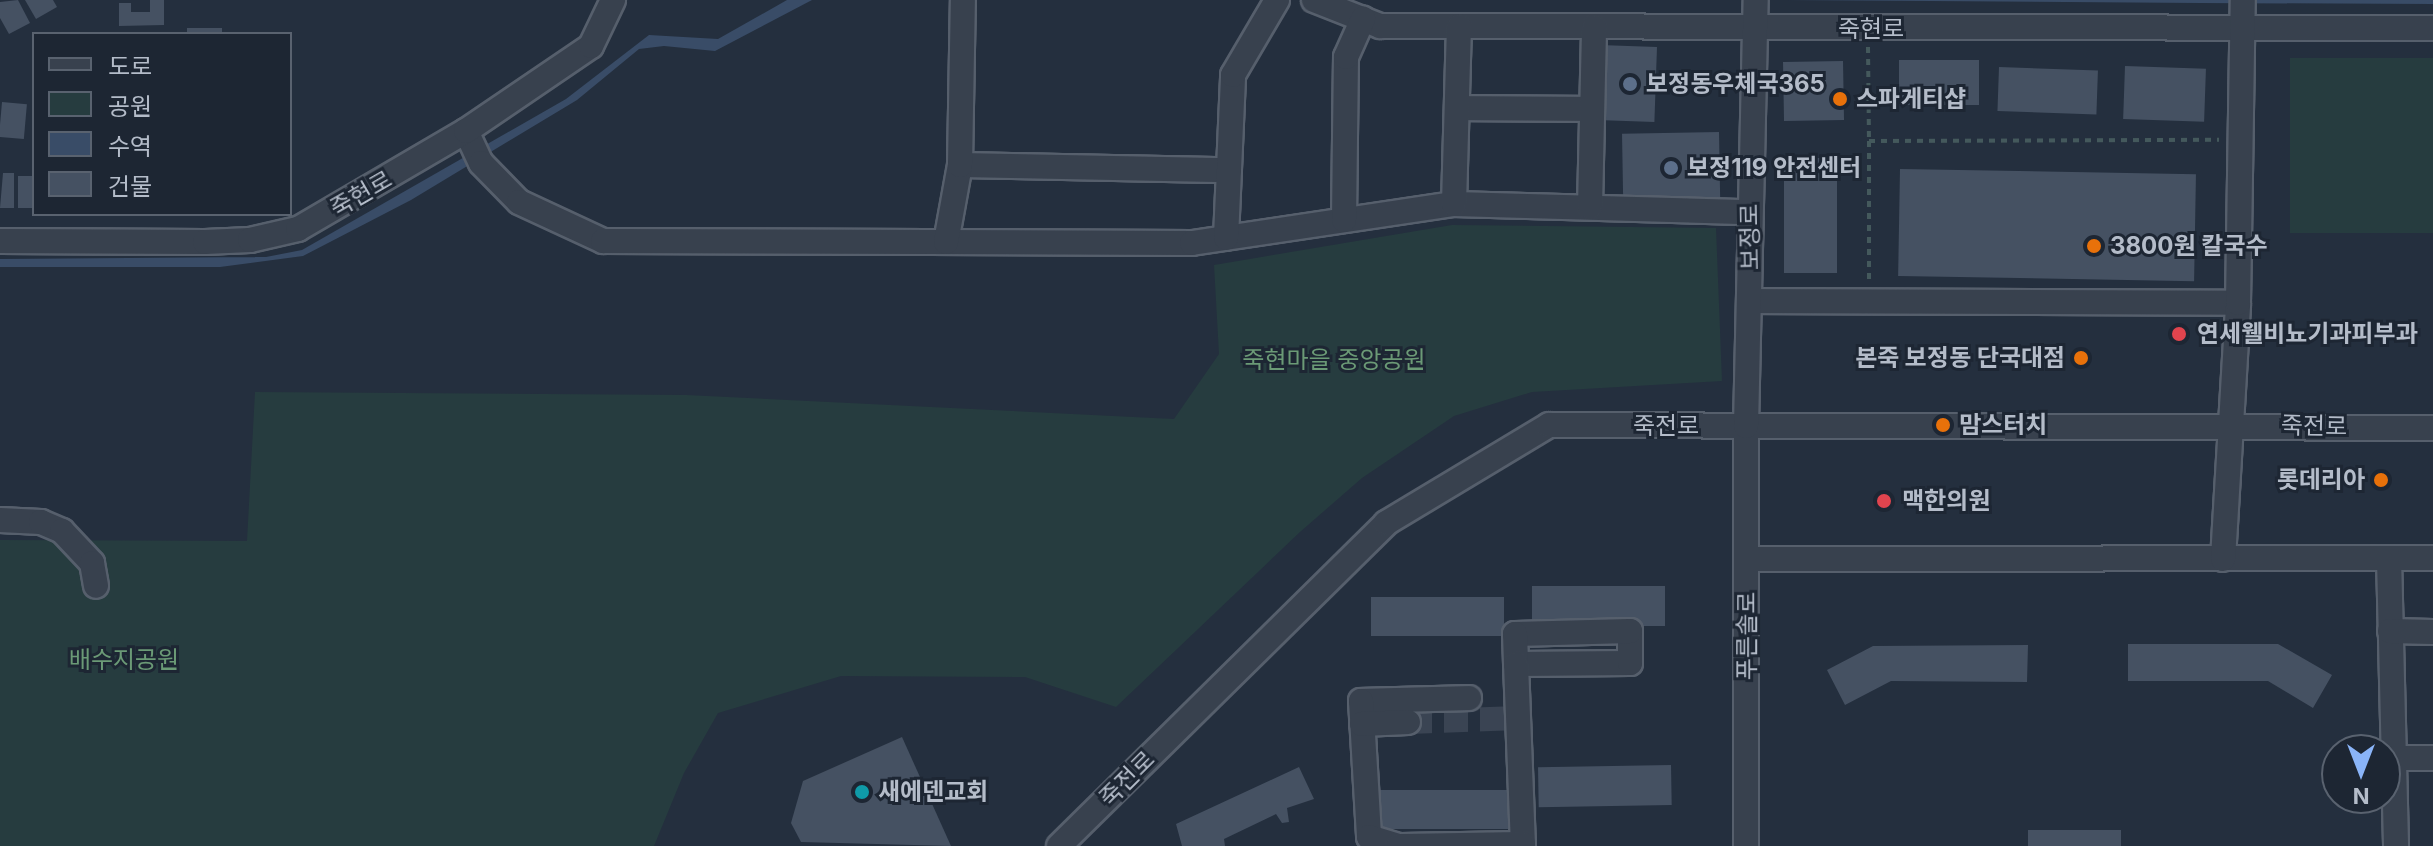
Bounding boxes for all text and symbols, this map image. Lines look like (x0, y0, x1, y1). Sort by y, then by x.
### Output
street label: 죽현로 (1838, 15, 1904, 43)
legend (32, 32, 292, 216)
text: 도로 (108, 52, 152, 81)
place label: 보정동우체국365 (1646, 70, 1825, 98)
marker: 보정동우체국365 (1621, 75, 1639, 93)
place label: 스파게티샵 (1856, 85, 1966, 113)
marker: 스파게티샵 (1831, 90, 1849, 108)
text: 공원 (108, 92, 152, 121)
text: 수역 (108, 132, 152, 161)
place label: 보정119 안전센터 (1687, 154, 1861, 182)
marker: 보정119 안전센터 (1662, 159, 1680, 177)
street label: 죽현로 (325, 165, 397, 223)
text: 건물 (108, 172, 152, 201)
street label: 보정로 (1735, 204, 1765, 270)
place label: 3800원 칼국수 (2110, 232, 2267, 260)
marker: 3800원 칼국수 (2085, 237, 2103, 255)
place label: 연세웰비뇨기과피부과 (2197, 320, 2418, 348)
marker: 연세웰비뇨기과피부과 (2168, 323, 2190, 345)
place label: 본죽 보정동 단국대점 (1855, 344, 2065, 372)
park label: 죽현마을 중앙공원 (1242, 346, 1426, 374)
marker: 본죽 보정동 단국대점 (2072, 349, 2090, 367)
place label: 맘스터치 (1959, 411, 2047, 439)
street label: 죽전로 (2281, 411, 2347, 441)
street label: 죽전로 (1633, 412, 1699, 440)
marker: 맘스터치 (1934, 416, 1952, 434)
place label: 롯데리아 (2277, 466, 2365, 494)
marker: 롯데리아 (2372, 471, 2390, 489)
place label: 맥한의원 (1902, 487, 1990, 515)
marker: 맥한의원 (1873, 490, 1895, 512)
street label: 푸른솔로 (1733, 592, 1761, 680)
park label: 배수지공원 (69, 646, 179, 674)
north arrow (2321, 734, 2401, 814)
street label: 죽전로 (1093, 745, 1161, 813)
place label: 새에덴교회 (878, 778, 988, 806)
marker: 새에덴교회 (853, 783, 871, 801)
text: N (2353, 783, 2369, 809)

